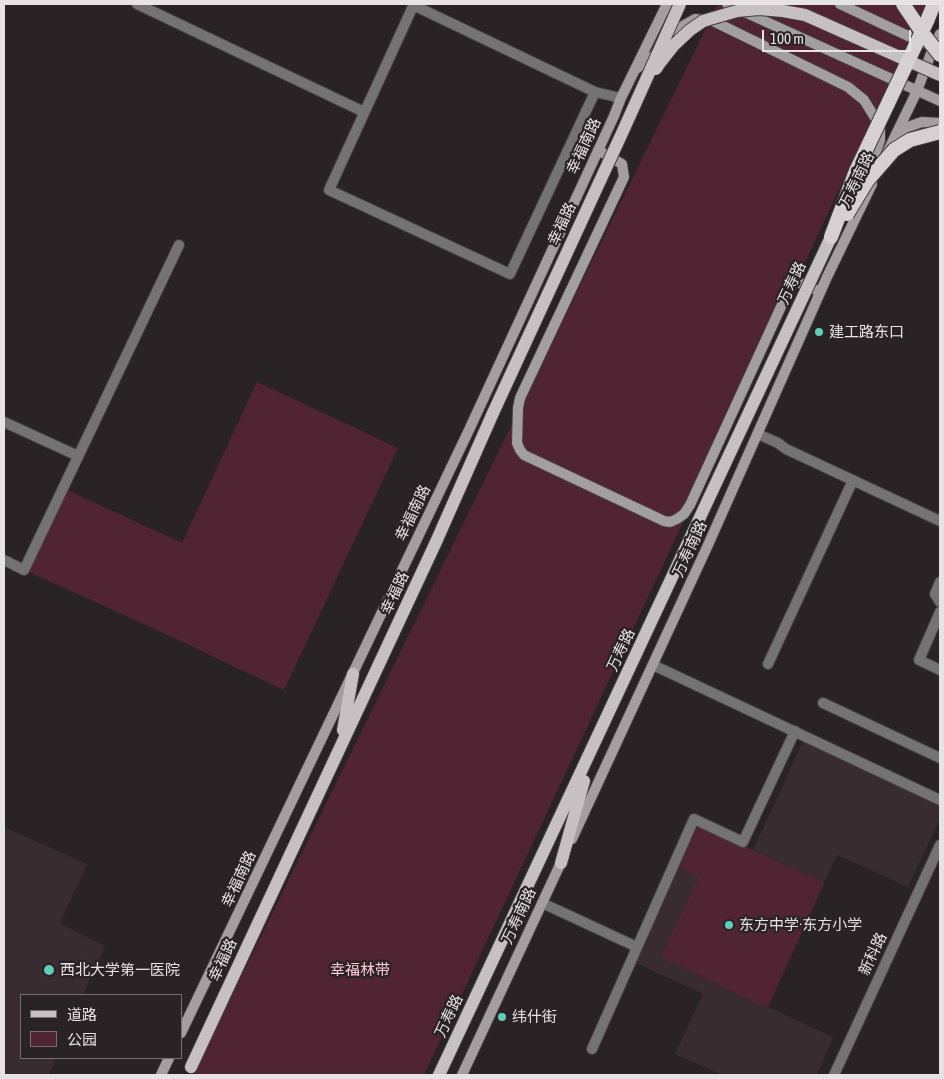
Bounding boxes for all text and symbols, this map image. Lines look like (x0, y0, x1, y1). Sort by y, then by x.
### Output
scale bar (764, 20, 913, 52)
text: 100 m (770, 30, 804, 47)
street label: 幸福南路 (563, 115, 605, 177)
street label: 万寿南路 (836, 149, 878, 211)
street label: 幸福路 (544, 200, 580, 248)
street label: 万寿路 (774, 259, 810, 307)
place label: 建工路东口 (829, 323, 904, 341)
marker: 建工路东口 (813, 326, 825, 338)
street label: 幸福南路 (392, 482, 434, 544)
street label: 万寿南路 (669, 518, 711, 580)
street label: 幸福路 (377, 569, 413, 617)
street label: 万寿路 (603, 626, 639, 674)
street label: 幸福南路 (218, 848, 260, 910)
street label: 万寿南路 (498, 885, 540, 947)
place label: 东方中学·东方小学 (739, 916, 862, 934)
marker: 东方中学·东方小学 (723, 919, 735, 931)
street label: 新科路 (855, 930, 891, 978)
street label: 幸福路 (205, 936, 241, 984)
place label: 西北大学第一医院 (60, 961, 180, 979)
park label: 幸福林带 (330, 961, 390, 979)
marker: 西北大学第一医院 (42, 963, 56, 977)
street label: 万寿路 (431, 992, 467, 1040)
legend (20, 994, 182, 1059)
text: 道路 (67, 1006, 97, 1023)
place label: 纬什街 (512, 1008, 557, 1026)
marker: 纬什街 (496, 1011, 508, 1023)
text: 公园 (67, 1031, 97, 1048)

